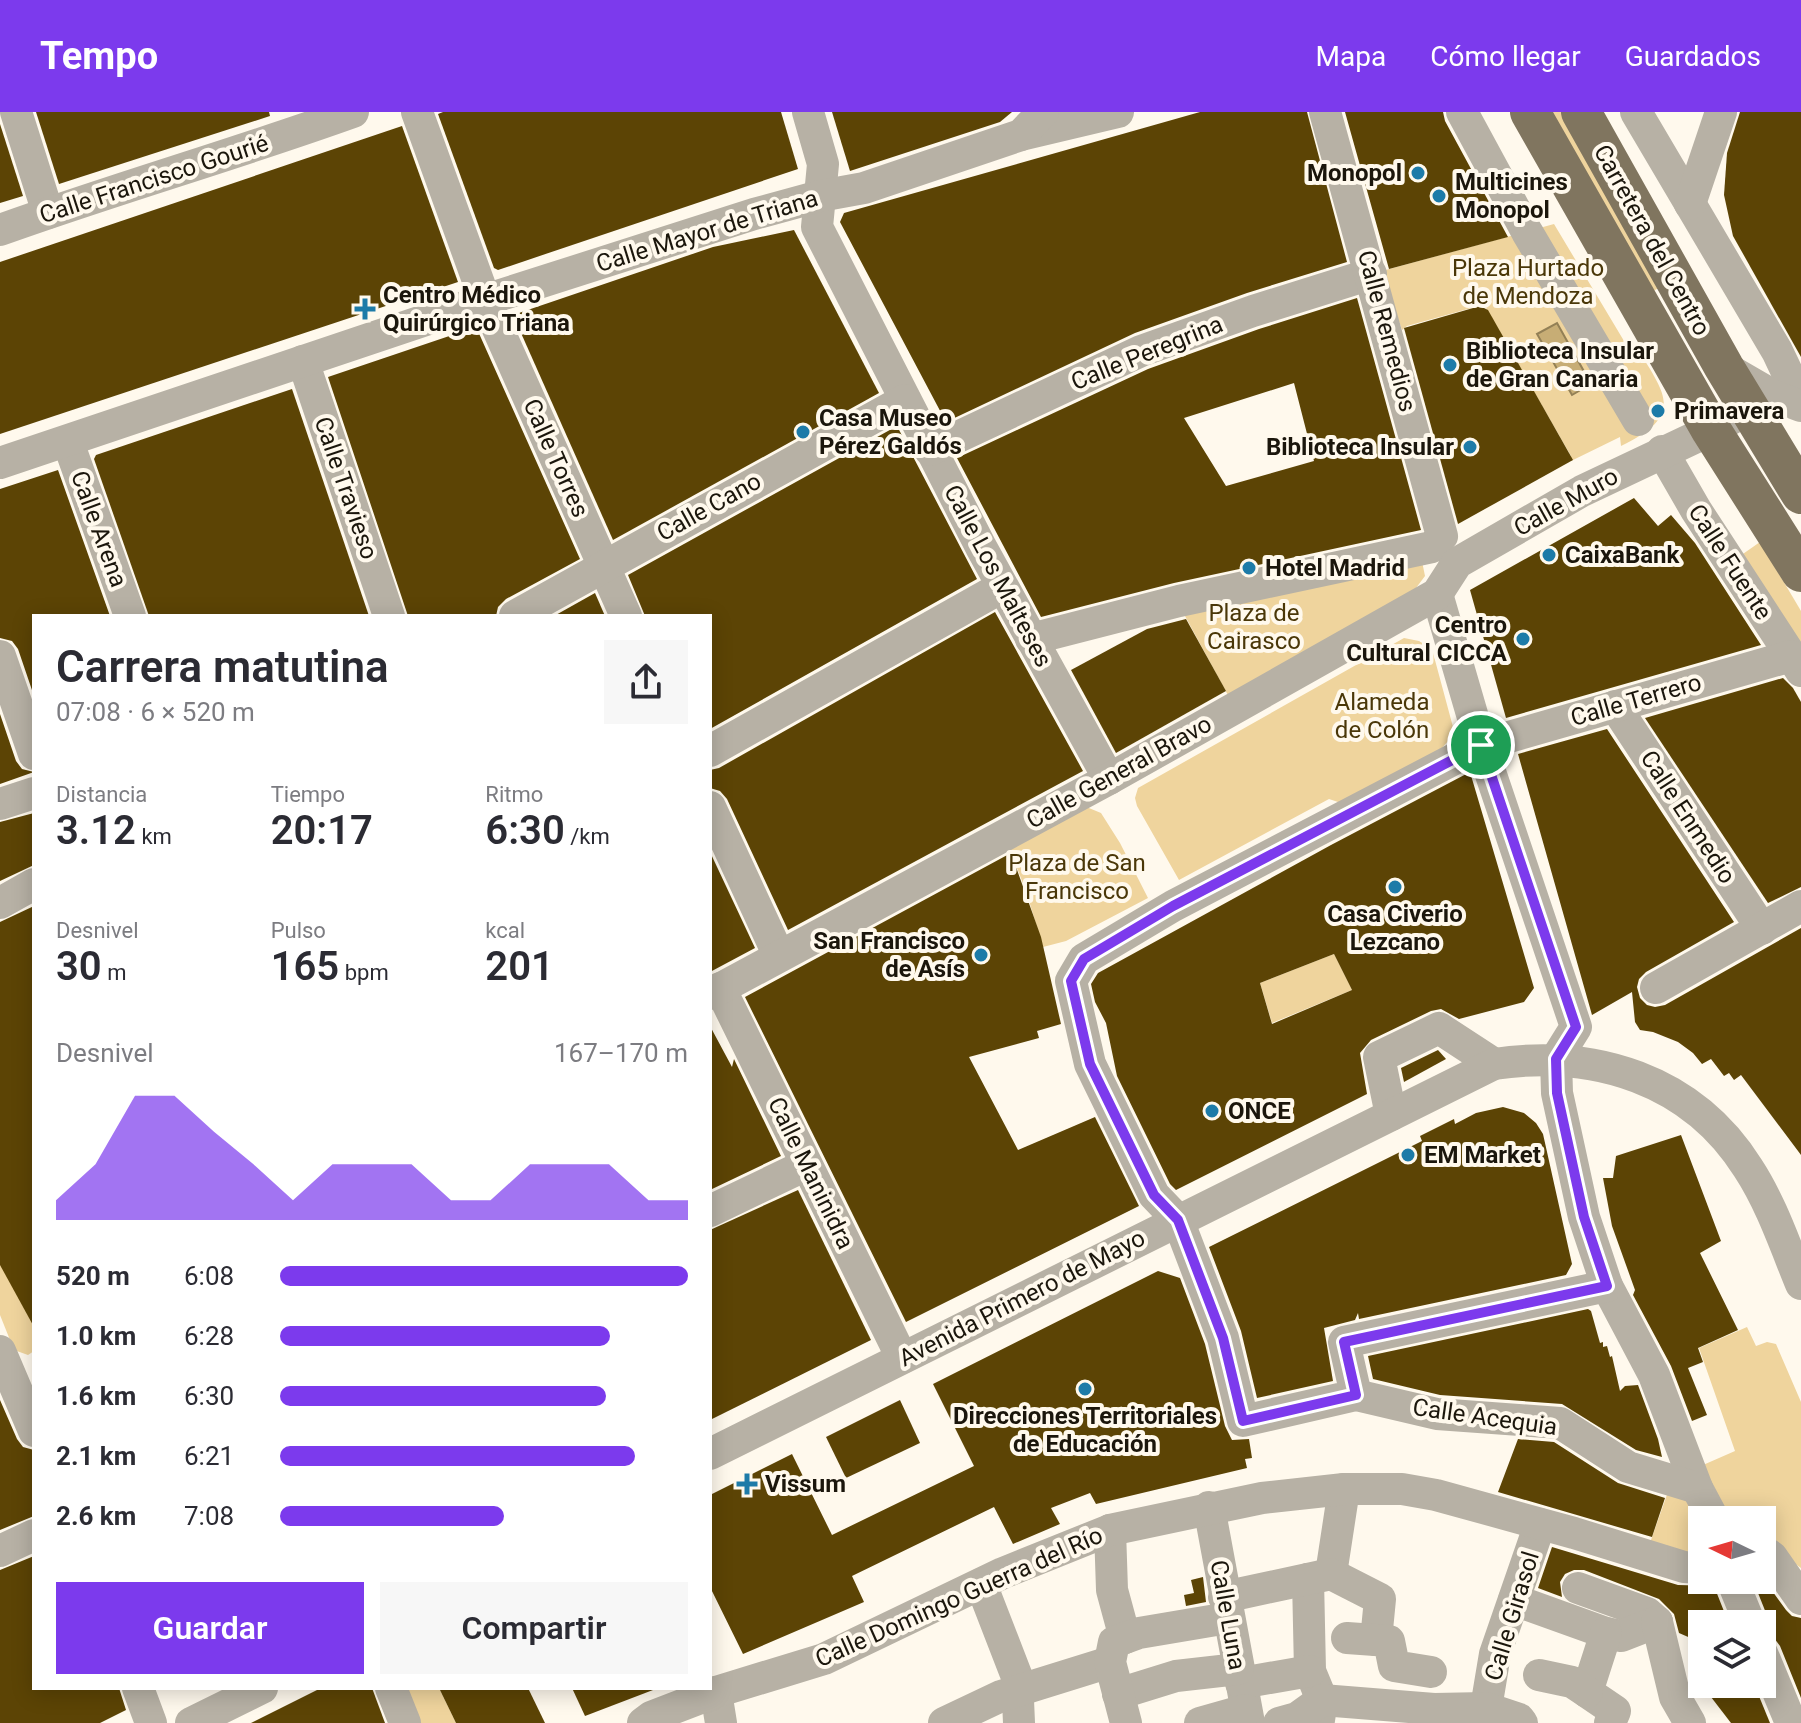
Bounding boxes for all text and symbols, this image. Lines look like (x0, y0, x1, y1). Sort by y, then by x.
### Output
text: Tempo (40, 34, 158, 78)
text: Mapa (1316, 40, 1386, 73)
text: Cómo llegar (1430, 40, 1581, 73)
text: Guardados (1625, 40, 1761, 73)
street label: Calle Francisco Gourié (36, 129, 272, 229)
street label: Carretera del Centro (1588, 140, 1716, 340)
place label: Monopol (1307, 159, 1402, 187)
marker: Monopol (1409, 164, 1427, 182)
place label: Multicines Monopol (1455, 168, 1568, 224)
street label: Calle Mayor de Triana (593, 184, 821, 278)
marker: Multicines Monopol (1430, 187, 1448, 205)
street label: Calle Remedios (1352, 247, 1422, 415)
park label: Plaza Hurtado de Mendoza (1452, 254, 1604, 310)
place label: Centro Médico Quirúrgico Triana (383, 281, 570, 337)
marker: Centro Médico Quirúrgico Triana (354, 298, 376, 320)
street label: Calle Peregrina (1067, 310, 1227, 396)
place label: Biblioteca Insular de Gran Canaria (1466, 337, 1654, 393)
marker: Biblioteca Insular de Gran Canaria (1441, 356, 1459, 374)
street label: Calle Torres (517, 394, 595, 522)
place label: Primavera (1674, 397, 1784, 425)
marker: Primavera (1649, 402, 1667, 420)
place label: Casa Museo Pérez Galdós (819, 404, 962, 460)
street label: Calle Travieso (309, 413, 383, 563)
marker: Casa Museo Pérez Galdós (794, 423, 812, 441)
place label: Biblioteca Insular (1266, 433, 1454, 461)
marker: Biblioteca Insular (1461, 438, 1479, 456)
street label: Calle Muro (1509, 462, 1623, 542)
street label: Calle Arena (65, 467, 133, 591)
street label: Calle Cano (652, 467, 766, 547)
street label: Calle Los Malteses (938, 480, 1058, 672)
street label: Calle Fuente (1682, 499, 1778, 625)
place label: CaixaBank (1565, 541, 1681, 569)
marker: CaixaBank (1540, 546, 1558, 564)
place label: Hotel Madrid (1265, 554, 1405, 582)
marker: Hotel Madrid (1240, 559, 1258, 577)
park label: Plaza de Cairasco (1207, 599, 1301, 655)
place label: Centro Cultural CICCA (1346, 611, 1508, 667)
marker: Centro Cultural CICCA (1514, 630, 1532, 648)
button: share (604, 640, 688, 724)
text: Carrera matutina (56, 641, 389, 693)
street label: Calle Terrero (1567, 668, 1705, 732)
park label: Alameda de Colón (1335, 688, 1429, 744)
text: 07:08 · 6 × 520 m (56, 697, 255, 727)
street label: Calle General Bravo (1022, 710, 1216, 834)
pin (1447, 711, 1515, 779)
icon: arrive (1459, 723, 1503, 767)
street label: Calle Enmedio (1635, 745, 1741, 889)
text: Distancia (56, 782, 147, 807)
text: Tiempo (271, 782, 345, 807)
text: Ritmo (485, 782, 543, 807)
text: 3.12 (56, 807, 136, 854)
text: 20:17 (271, 807, 373, 854)
text: 6:30 (485, 807, 565, 854)
text: km (136, 824, 172, 849)
text: /km (565, 824, 610, 849)
park label: Plaza de San Francisco (1008, 849, 1146, 905)
marker: Casa Civerio Lezcano (1386, 878, 1404, 896)
place label: Casa Civerio Lezcano (1327, 900, 1463, 956)
text: Desnivel (56, 918, 139, 943)
text: Pulso (271, 918, 326, 943)
text: kcal (485, 918, 525, 943)
place label: San Francisco de Asís (813, 927, 965, 983)
text: 30 (56, 943, 102, 990)
text: 165 (271, 943, 339, 990)
text: 201 (485, 943, 554, 990)
marker: San Francisco de Asís (972, 946, 990, 964)
text: m (102, 960, 126, 985)
text: bpm (339, 960, 389, 985)
text: Desnivel (56, 1038, 154, 1068)
text: 167–170 m (554, 1038, 688, 1068)
street label: Calle Maninidra (762, 1093, 860, 1253)
place label: ONCE (1228, 1097, 1291, 1125)
marker: ONCE (1203, 1102, 1221, 1120)
place label: EM Market (1424, 1141, 1541, 1169)
marker: EM Market (1399, 1146, 1417, 1164)
street label: Avenida Primero de Mayo (894, 1224, 1150, 1372)
text: 520 m (56, 1261, 130, 1291)
text: 6:08 (184, 1261, 234, 1291)
text: 1.0 km (56, 1321, 136, 1351)
text: 6:28 (184, 1321, 234, 1351)
marker: Direcciones Territoriales de Educación (1076, 1380, 1094, 1398)
text: 1.6 km (56, 1381, 136, 1411)
text: 6:30 (184, 1381, 234, 1411)
street label: Calle Acequia (1411, 1393, 1559, 1441)
place label: Direcciones Territoriales de Educación (953, 1402, 1217, 1458)
text: 2.1 km (56, 1441, 136, 1471)
text: 6:21 (184, 1441, 234, 1471)
place label: Vissum (765, 1470, 846, 1498)
marker: Vissum (736, 1473, 758, 1495)
text: 2.6 km (56, 1501, 136, 1531)
text: 7:08 (184, 1501, 234, 1531)
north arrow (1688, 1506, 1776, 1594)
map controls (1688, 1506, 1776, 1698)
street label: Calle Domingo Guerra del Río (811, 1521, 1107, 1673)
street label: Calle Girasol (1479, 1548, 1545, 1684)
street label: Calle Luna (1205, 1558, 1251, 1672)
button: Guardar (56, 1582, 364, 1674)
button: Compartir (380, 1582, 688, 1674)
button: layers (1688, 1610, 1776, 1698)

